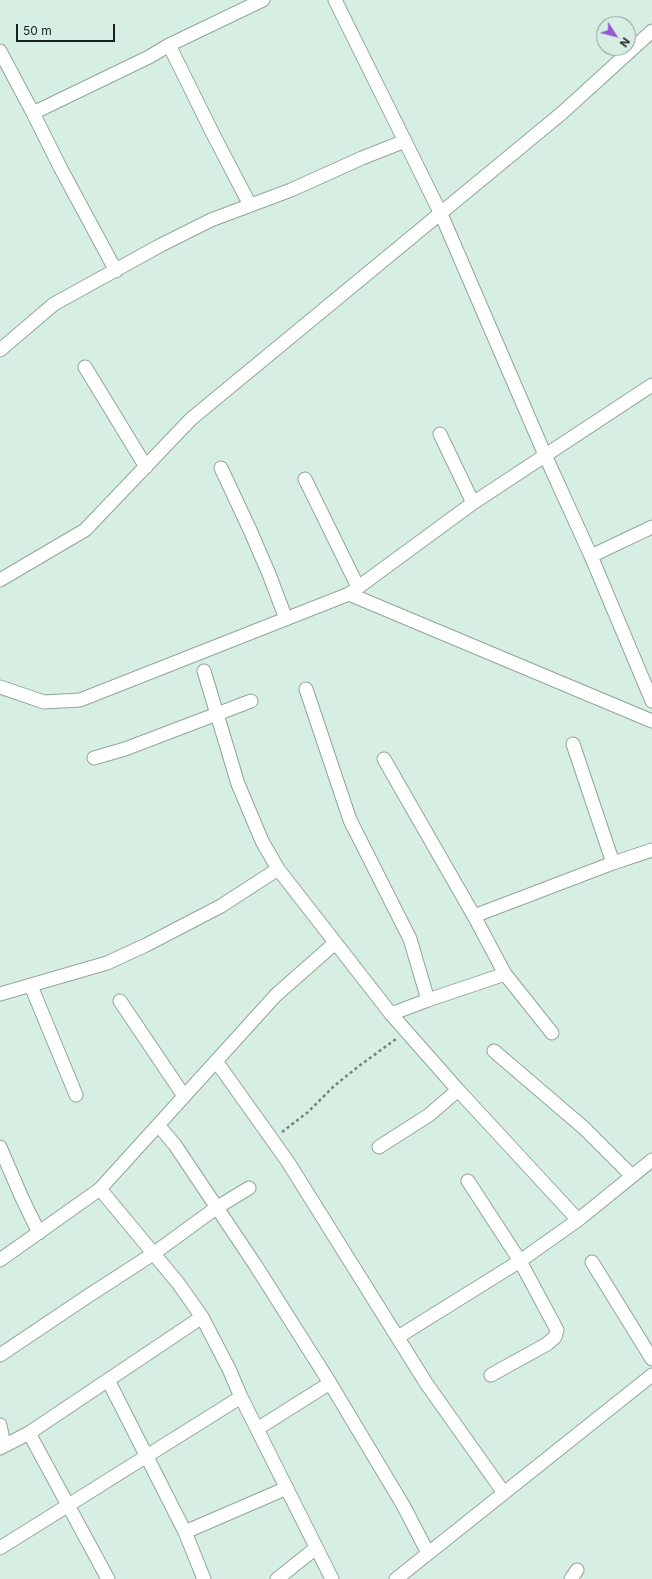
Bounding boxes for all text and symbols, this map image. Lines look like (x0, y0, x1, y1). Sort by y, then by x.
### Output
scale bar (18, 16, 117, 42)
north arrow (596, 16, 636, 56)
text: 50 m (23, 23, 52, 38)
text: N (617, 35, 633, 50)

